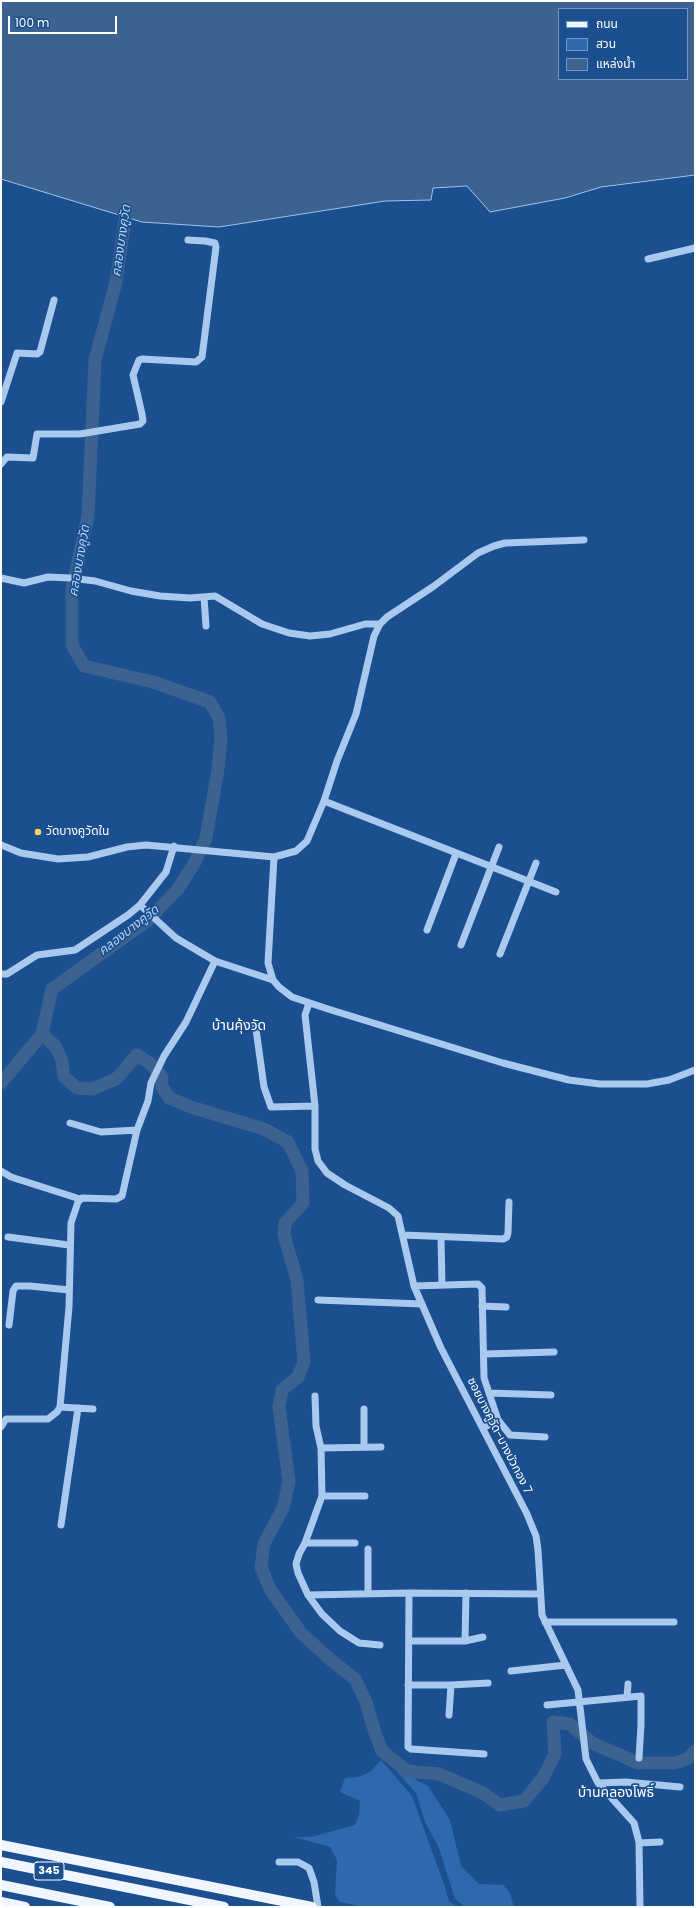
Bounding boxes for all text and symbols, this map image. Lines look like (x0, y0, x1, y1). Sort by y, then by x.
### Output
scale bar (10, 8, 119, 34)
legend (558, 8, 688, 80)
text: 100 m (15, 14, 49, 31)
text: ถนน (596, 15, 618, 32)
text: สวน (596, 35, 616, 52)
text: แหล่งน้ำ (596, 55, 635, 72)
water label: คลองบางคูวัด (109, 204, 135, 278)
water label: คลองบางคูวัด (66, 524, 94, 598)
place label: วัดบางคูวัดใน (46, 825, 109, 839)
marker: วัดบางคูวัดใน (33, 827, 43, 837)
water label: คลองบางคูวัด (96, 903, 162, 959)
district label: บ้านคุ้งวัด (212, 1018, 266, 1034)
street label: ซอยบางคูวัด-บางบัวทอง 7 (463, 1375, 535, 1497)
district label: บ้านคลองโพธิ์ (578, 1785, 654, 1801)
road number: 345 (34, 1862, 64, 1880)

